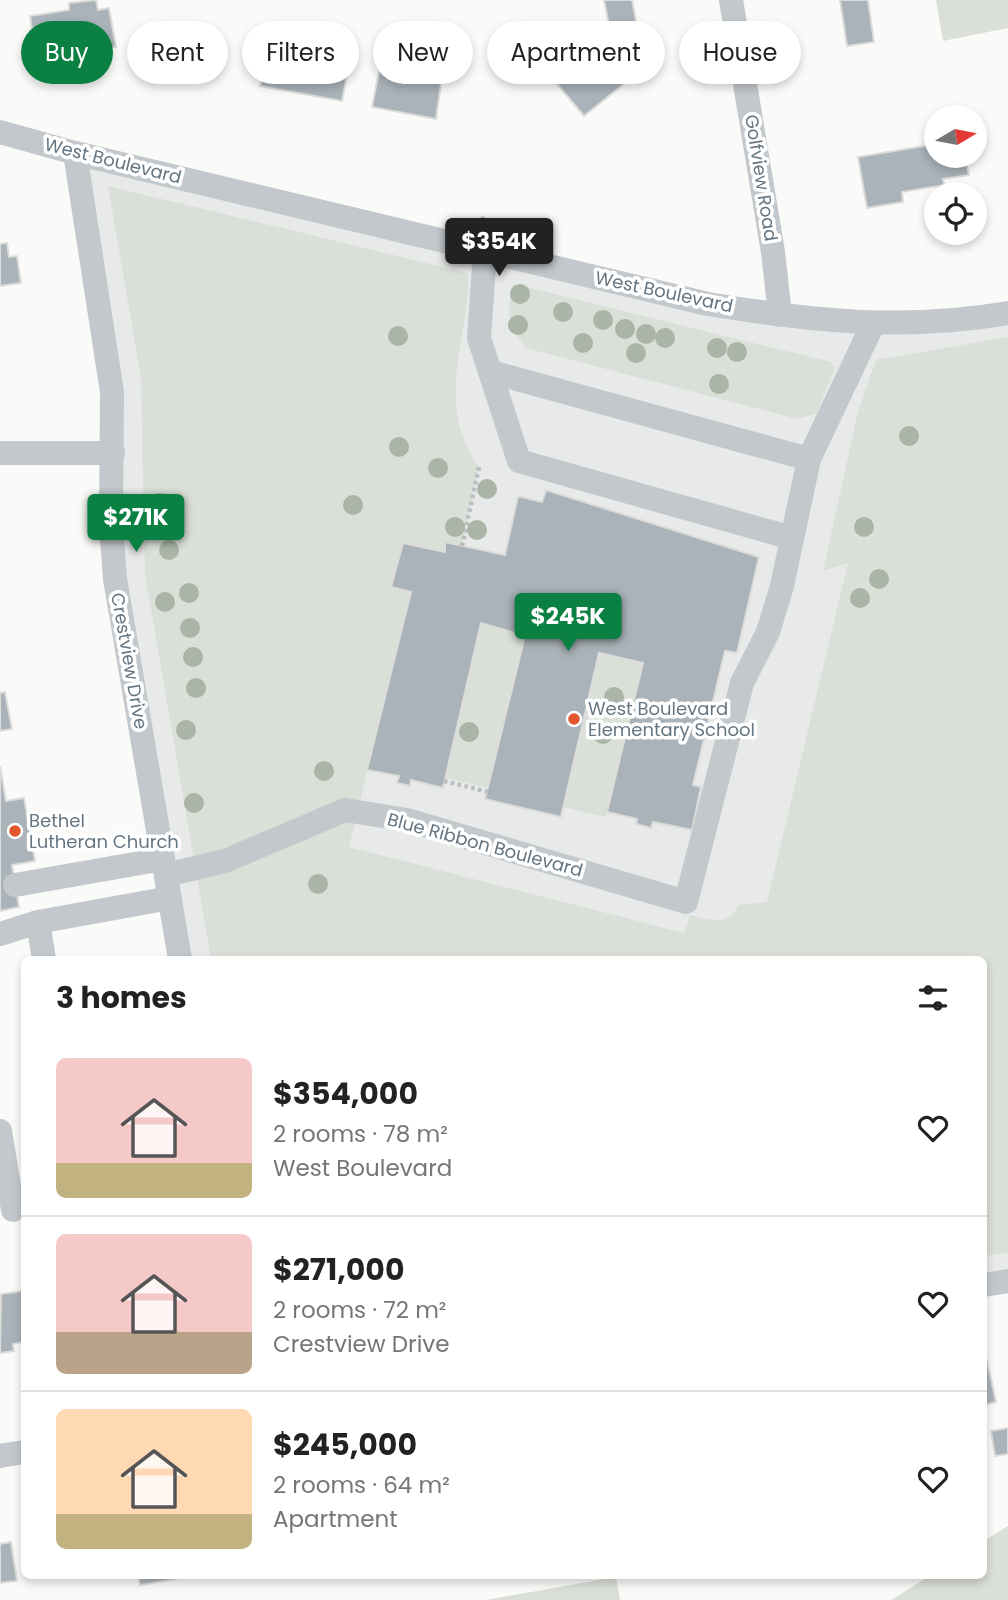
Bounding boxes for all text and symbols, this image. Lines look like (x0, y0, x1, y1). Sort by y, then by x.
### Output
chip: Buy (21, 21, 113, 84)
chip: Rent (127, 21, 228, 84)
chip: Filters (242, 21, 359, 84)
chip: New (373, 21, 473, 84)
chip: Apartment (487, 21, 665, 84)
chip: House (679, 21, 801, 84)
north arrow (924, 105, 987, 168)
map controls (924, 105, 987, 245)
street label: Golfview Road (739, 113, 784, 243)
street label: West Boulevard (42, 131, 184, 190)
button: locate (924, 182, 987, 245)
pin: $354K (450, 218, 548, 278)
text: $354K (461, 225, 537, 257)
street label: West Boulevard (593, 265, 735, 318)
pin: $271K (87, 494, 185, 554)
text: $271K (103, 501, 169, 533)
street label: Crestview Drive (105, 591, 154, 731)
pin: $245K (519, 594, 617, 653)
text: $245K (531, 600, 605, 632)
place label: West Boulevard Elementary School (588, 696, 755, 742)
marker: West Boulevard Elementary School (566, 711, 582, 727)
street label: Blue Ribbon Boulevard (385, 806, 586, 883)
place label: Bethel Lutheran Church (29, 808, 179, 854)
marker: Bethel Lutheran Church (7, 823, 23, 839)
text: 3 homes (56, 976, 187, 1019)
icon: filters (914, 979, 952, 1017)
text: $354,000 (273, 1072, 418, 1115)
icon: home (112, 1086, 196, 1170)
icon: heart (914, 1109, 952, 1147)
text: 2 rooms · 78 m² (273, 1118, 448, 1150)
text: West Boulevard (273, 1152, 452, 1184)
text: $271,000 (273, 1248, 405, 1291)
icon: home (112, 1262, 196, 1346)
icon: heart (914, 1285, 952, 1323)
text: 2 rooms · 72 m² (273, 1294, 446, 1326)
text: Crestview Drive (273, 1328, 449, 1360)
text: $245,000 (273, 1423, 417, 1466)
icon: home (112, 1437, 196, 1521)
icon: heart (914, 1460, 952, 1498)
text: 2 rooms · 64 m² (273, 1469, 450, 1501)
text: Apartment (273, 1503, 398, 1535)

